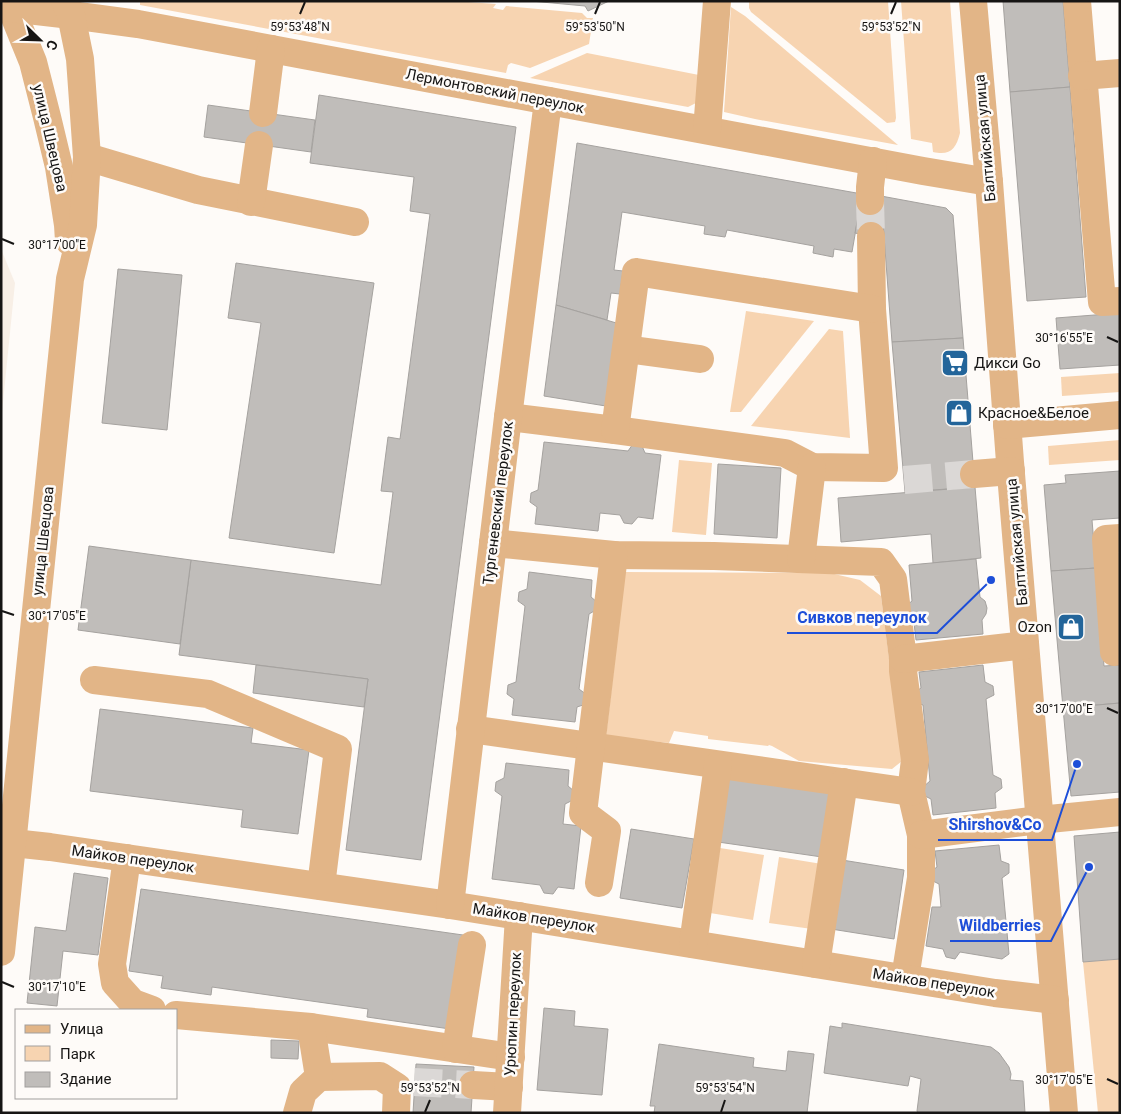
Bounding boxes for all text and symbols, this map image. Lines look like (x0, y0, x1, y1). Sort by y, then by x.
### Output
north arrow (15, 15, 65, 65)
text: 59°53'48"N (270, 20, 330, 34)
text: 59°53'50"N (565, 20, 625, 34)
text: 59°53'52"N (861, 20, 921, 34)
text: С (43, 38, 61, 52)
street label: Лермонтовский переулок (404, 65, 586, 117)
street label: Балтийская улица (970, 73, 1000, 203)
street label: улица Швецова (29, 83, 71, 193)
text: 30°17'00"E (28, 238, 86, 252)
text: 30°16'55"E (1035, 331, 1093, 345)
supermarket icon: Дикси Go (940, 348, 970, 378)
place label: Дикси Go (974, 354, 1041, 372)
shop icon: Красное&Белое (944, 398, 974, 428)
place label: Красное&Белое (978, 404, 1089, 422)
street label: Тургеневский переулок (479, 420, 517, 586)
street label: Балтийская улица (1002, 477, 1032, 607)
street label: улица Швецова (28, 485, 58, 597)
callout: Сивков переулок (787, 602, 937, 633)
text: Сивков переулок (797, 608, 928, 627)
text: 30°17'05"E (28, 609, 86, 623)
shop icon: Ozon (1056, 612, 1086, 642)
place label: Ozon (1018, 618, 1052, 636)
text: 30°17'00"E (1035, 702, 1093, 716)
callout: Shirshov&Co (938, 809, 1052, 840)
text: Shirshov&Co (948, 815, 1042, 834)
street label: Майков переулок (70, 841, 196, 877)
street label: Майков переулок (471, 899, 597, 937)
callout: Wildberries (950, 910, 1051, 941)
text: Wildberries (959, 916, 1041, 935)
street label: Урюпин переулок (501, 952, 525, 1076)
street label: Майков переулок (871, 964, 997, 1002)
text: 30°17'10"E (28, 980, 86, 994)
legend (15, 1009, 178, 1099)
text: Улица (60, 1020, 103, 1038)
text: Парк (60, 1045, 95, 1063)
text: Здание (60, 1070, 111, 1088)
text: 30°17'05"E (1035, 1073, 1093, 1087)
text: 59°53'52"N (400, 1081, 460, 1095)
text: 59°53'54"N (695, 1081, 755, 1095)

